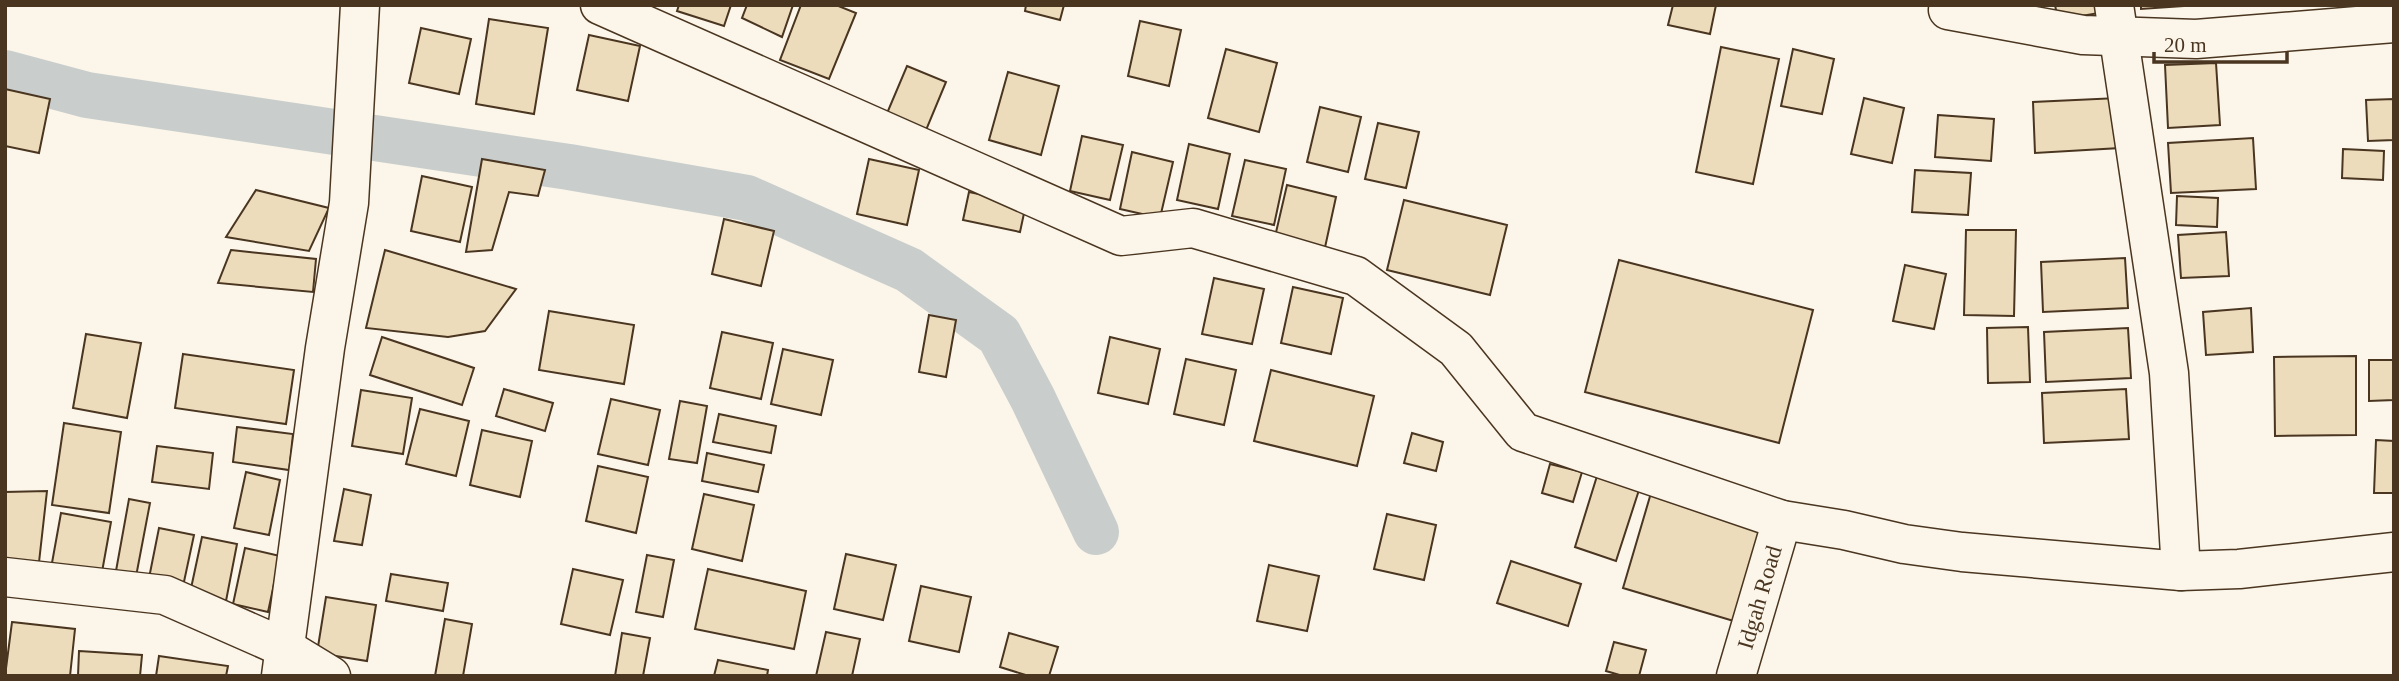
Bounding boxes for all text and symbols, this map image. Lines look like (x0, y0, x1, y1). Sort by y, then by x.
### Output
scale bar (2154, 21, 2287, 65)
text: 20 m (2164, 33, 2207, 57)
street label: Idgah Road (1732, 542, 1786, 652)

